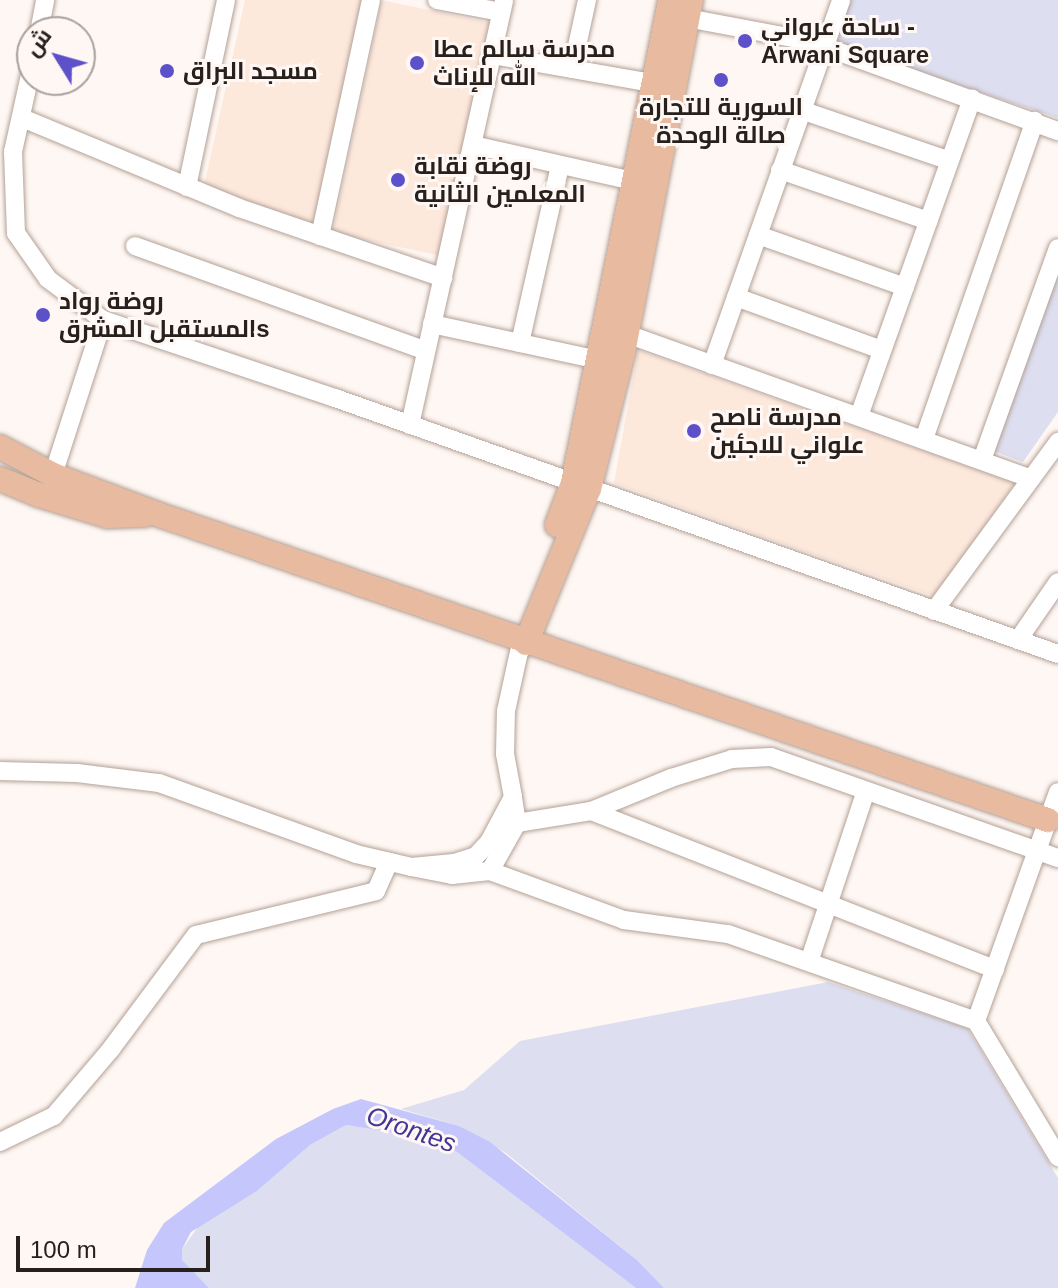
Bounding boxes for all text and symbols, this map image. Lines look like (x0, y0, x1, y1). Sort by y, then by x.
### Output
place label: ساحة عرواني - Arwani Square (761, 13, 929, 69)
north arrow (16, 16, 96, 96)
text: ش (20, 24, 57, 61)
marker: ساحة عرواني - Arwani Square (736, 32, 754, 50)
place label: مدرسة سالم عطا الله للإناث (433, 35, 615, 91)
marker: مدرسة سالم عطا الله للإناث (408, 54, 426, 72)
place label: مسجد البراق (183, 57, 318, 85)
marker: مسجد البراق (158, 62, 176, 80)
marker: السورية للتجارة صالة الوحدة (712, 71, 730, 89)
place label: السورية للتجارة صالة الوحدة (639, 93, 803, 149)
place label: روضة نقابة المعلمين الثانية (414, 152, 586, 208)
marker: روضة نقابة المعلمين الثانية (389, 171, 407, 189)
place label: روضة رواد المستقبل المشرقs (59, 287, 270, 343)
marker: روضة رواد المستقبل المشرقs (34, 306, 52, 324)
place label: مدرسة ناصح علواني للاجئين (710, 403, 865, 459)
marker: مدرسة ناصح علواني للاجئين (685, 422, 703, 440)
water label: Orontes (362, 1100, 460, 1160)
scale bar (20, 1220, 214, 1270)
text: 100 m (30, 1236, 97, 1263)

